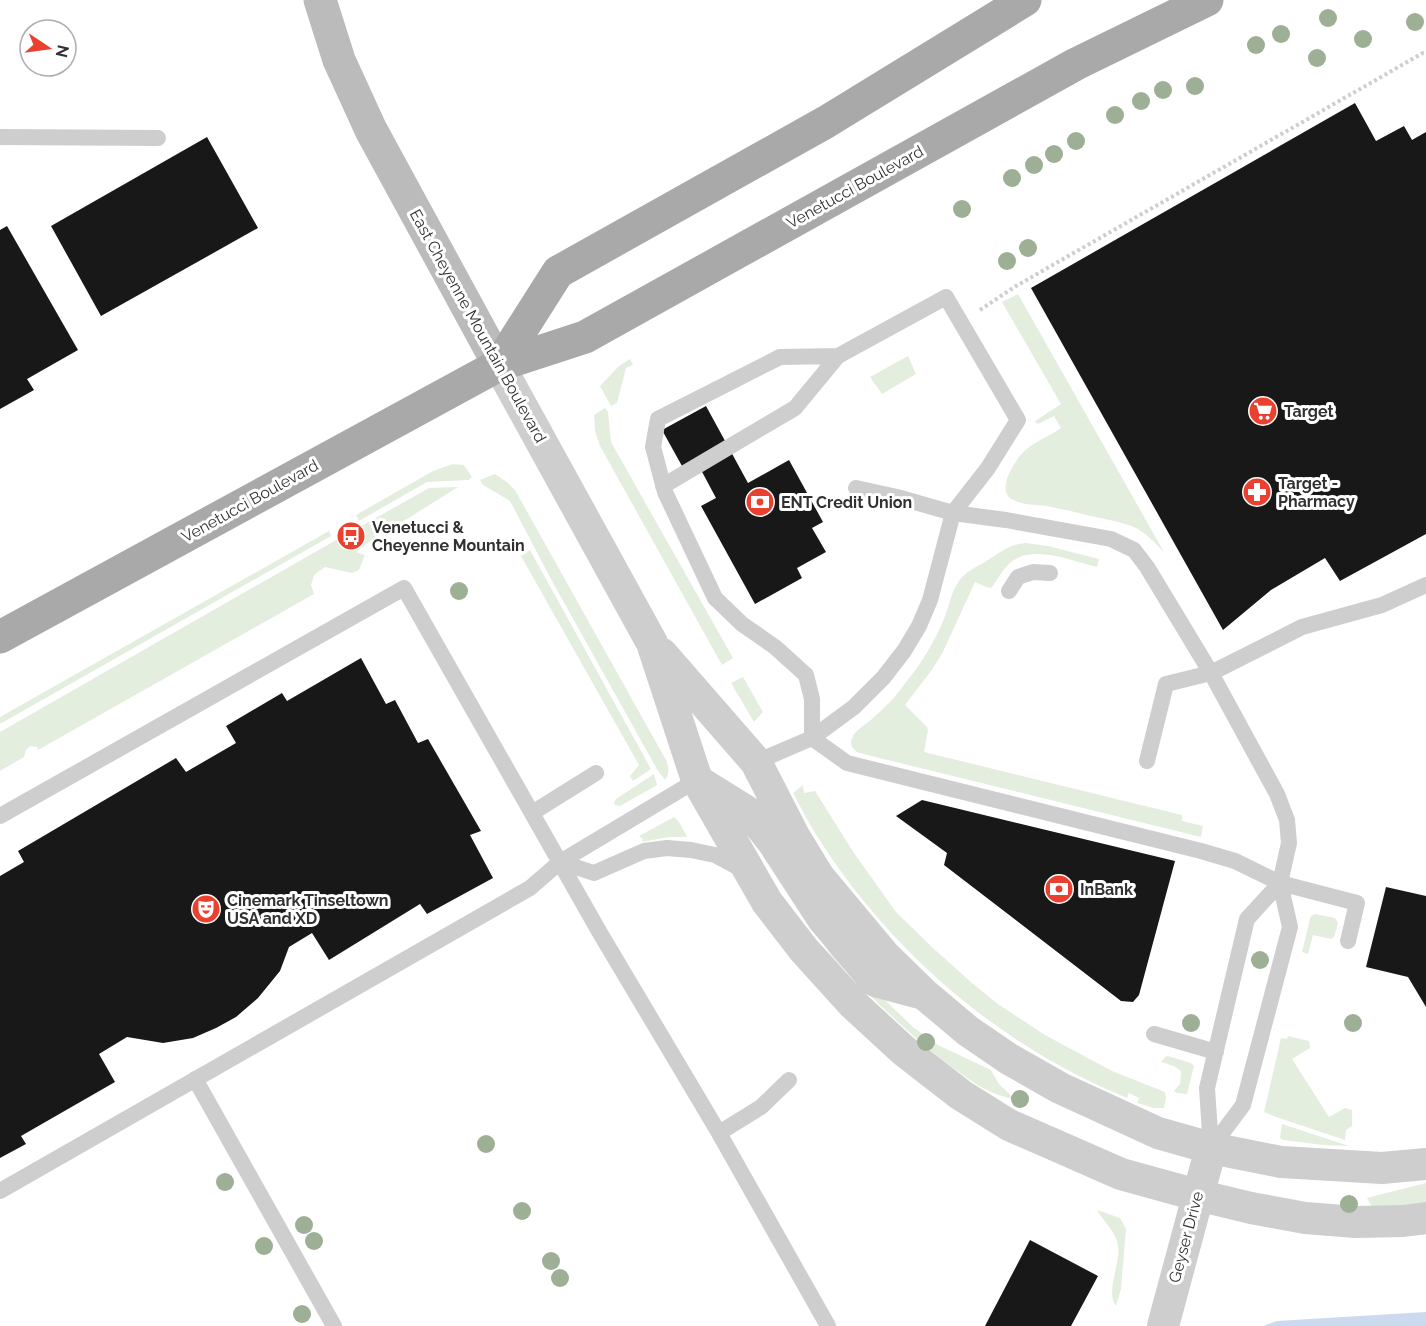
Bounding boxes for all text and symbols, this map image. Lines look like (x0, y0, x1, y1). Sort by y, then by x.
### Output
north arrow (18, 18, 78, 78)
text: N (51, 43, 73, 59)
street label: Venetucci Boulevard (783, 142, 927, 232)
street label: East Cheyenne Mountain Boulevard (406, 206, 550, 446)
supermarket icon: Target (1247, 395, 1279, 427)
place label: Target (1284, 402, 1334, 421)
street label: Venetucci Boulevard (178, 456, 322, 546)
place label: Target - Pharmacy (1278, 474, 1355, 511)
pharmacy icon: Target - Pharmacy (1241, 476, 1273, 508)
bank icon: ENT Credit Union (744, 486, 776, 518)
place label: ENT Credit Union (781, 493, 912, 512)
place label: Venetucci & Cheyenne Mountain (372, 518, 525, 555)
bus stop icon: Venetucci & Cheyenne Mountain (335, 520, 367, 552)
bank icon: InBank (1043, 873, 1075, 905)
place label: InBank (1080, 880, 1133, 899)
place label: Cinemark Tinseltown USA and XD (227, 891, 389, 928)
theatre icon: Cinemark Tinseltown USA and XD (190, 893, 222, 925)
street label: Geyser Drive (1165, 1189, 1207, 1285)

